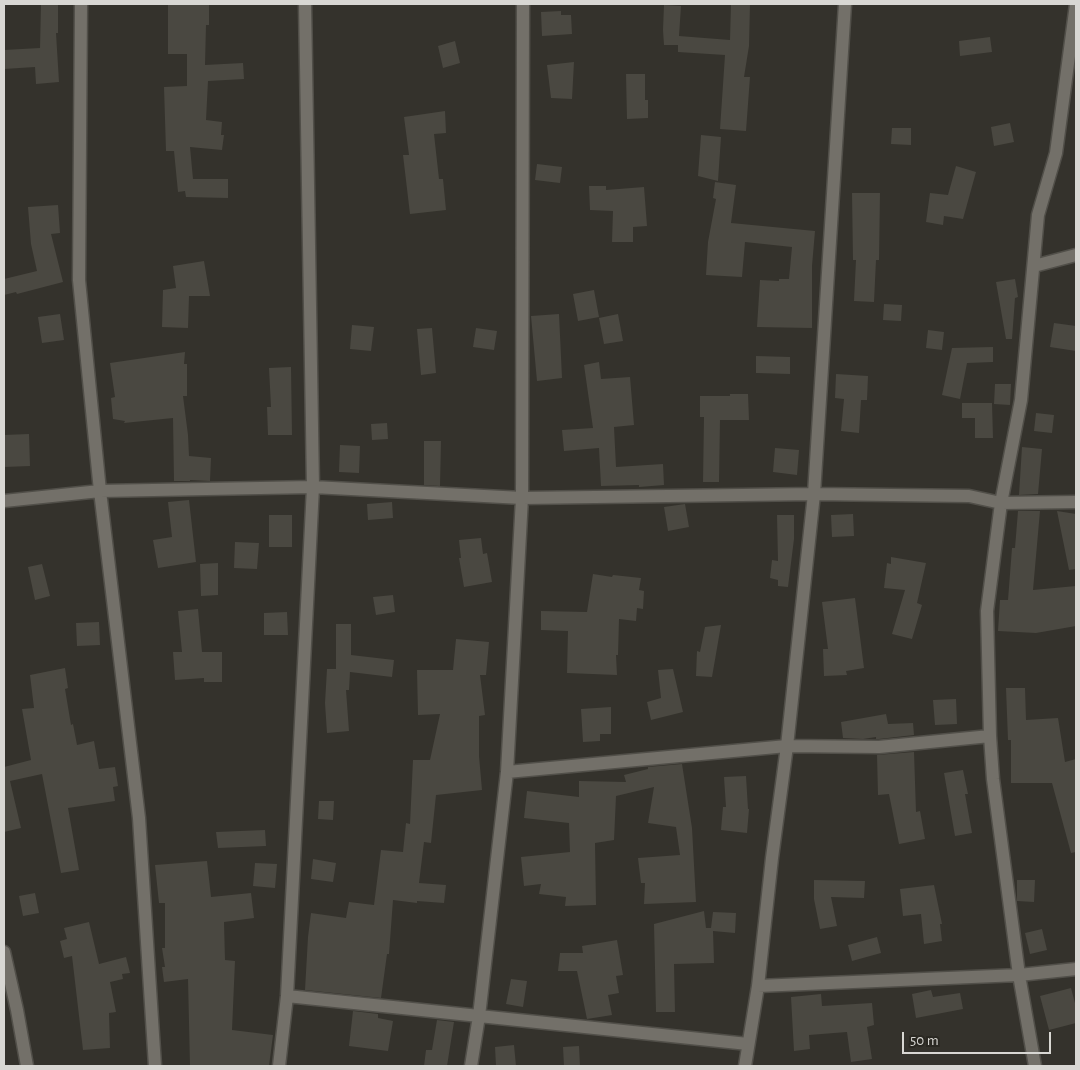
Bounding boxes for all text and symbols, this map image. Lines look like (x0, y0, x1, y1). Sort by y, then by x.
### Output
scale bar (905, 1022, 1054, 1054)
text: 50 m (910, 1033, 939, 1048)

